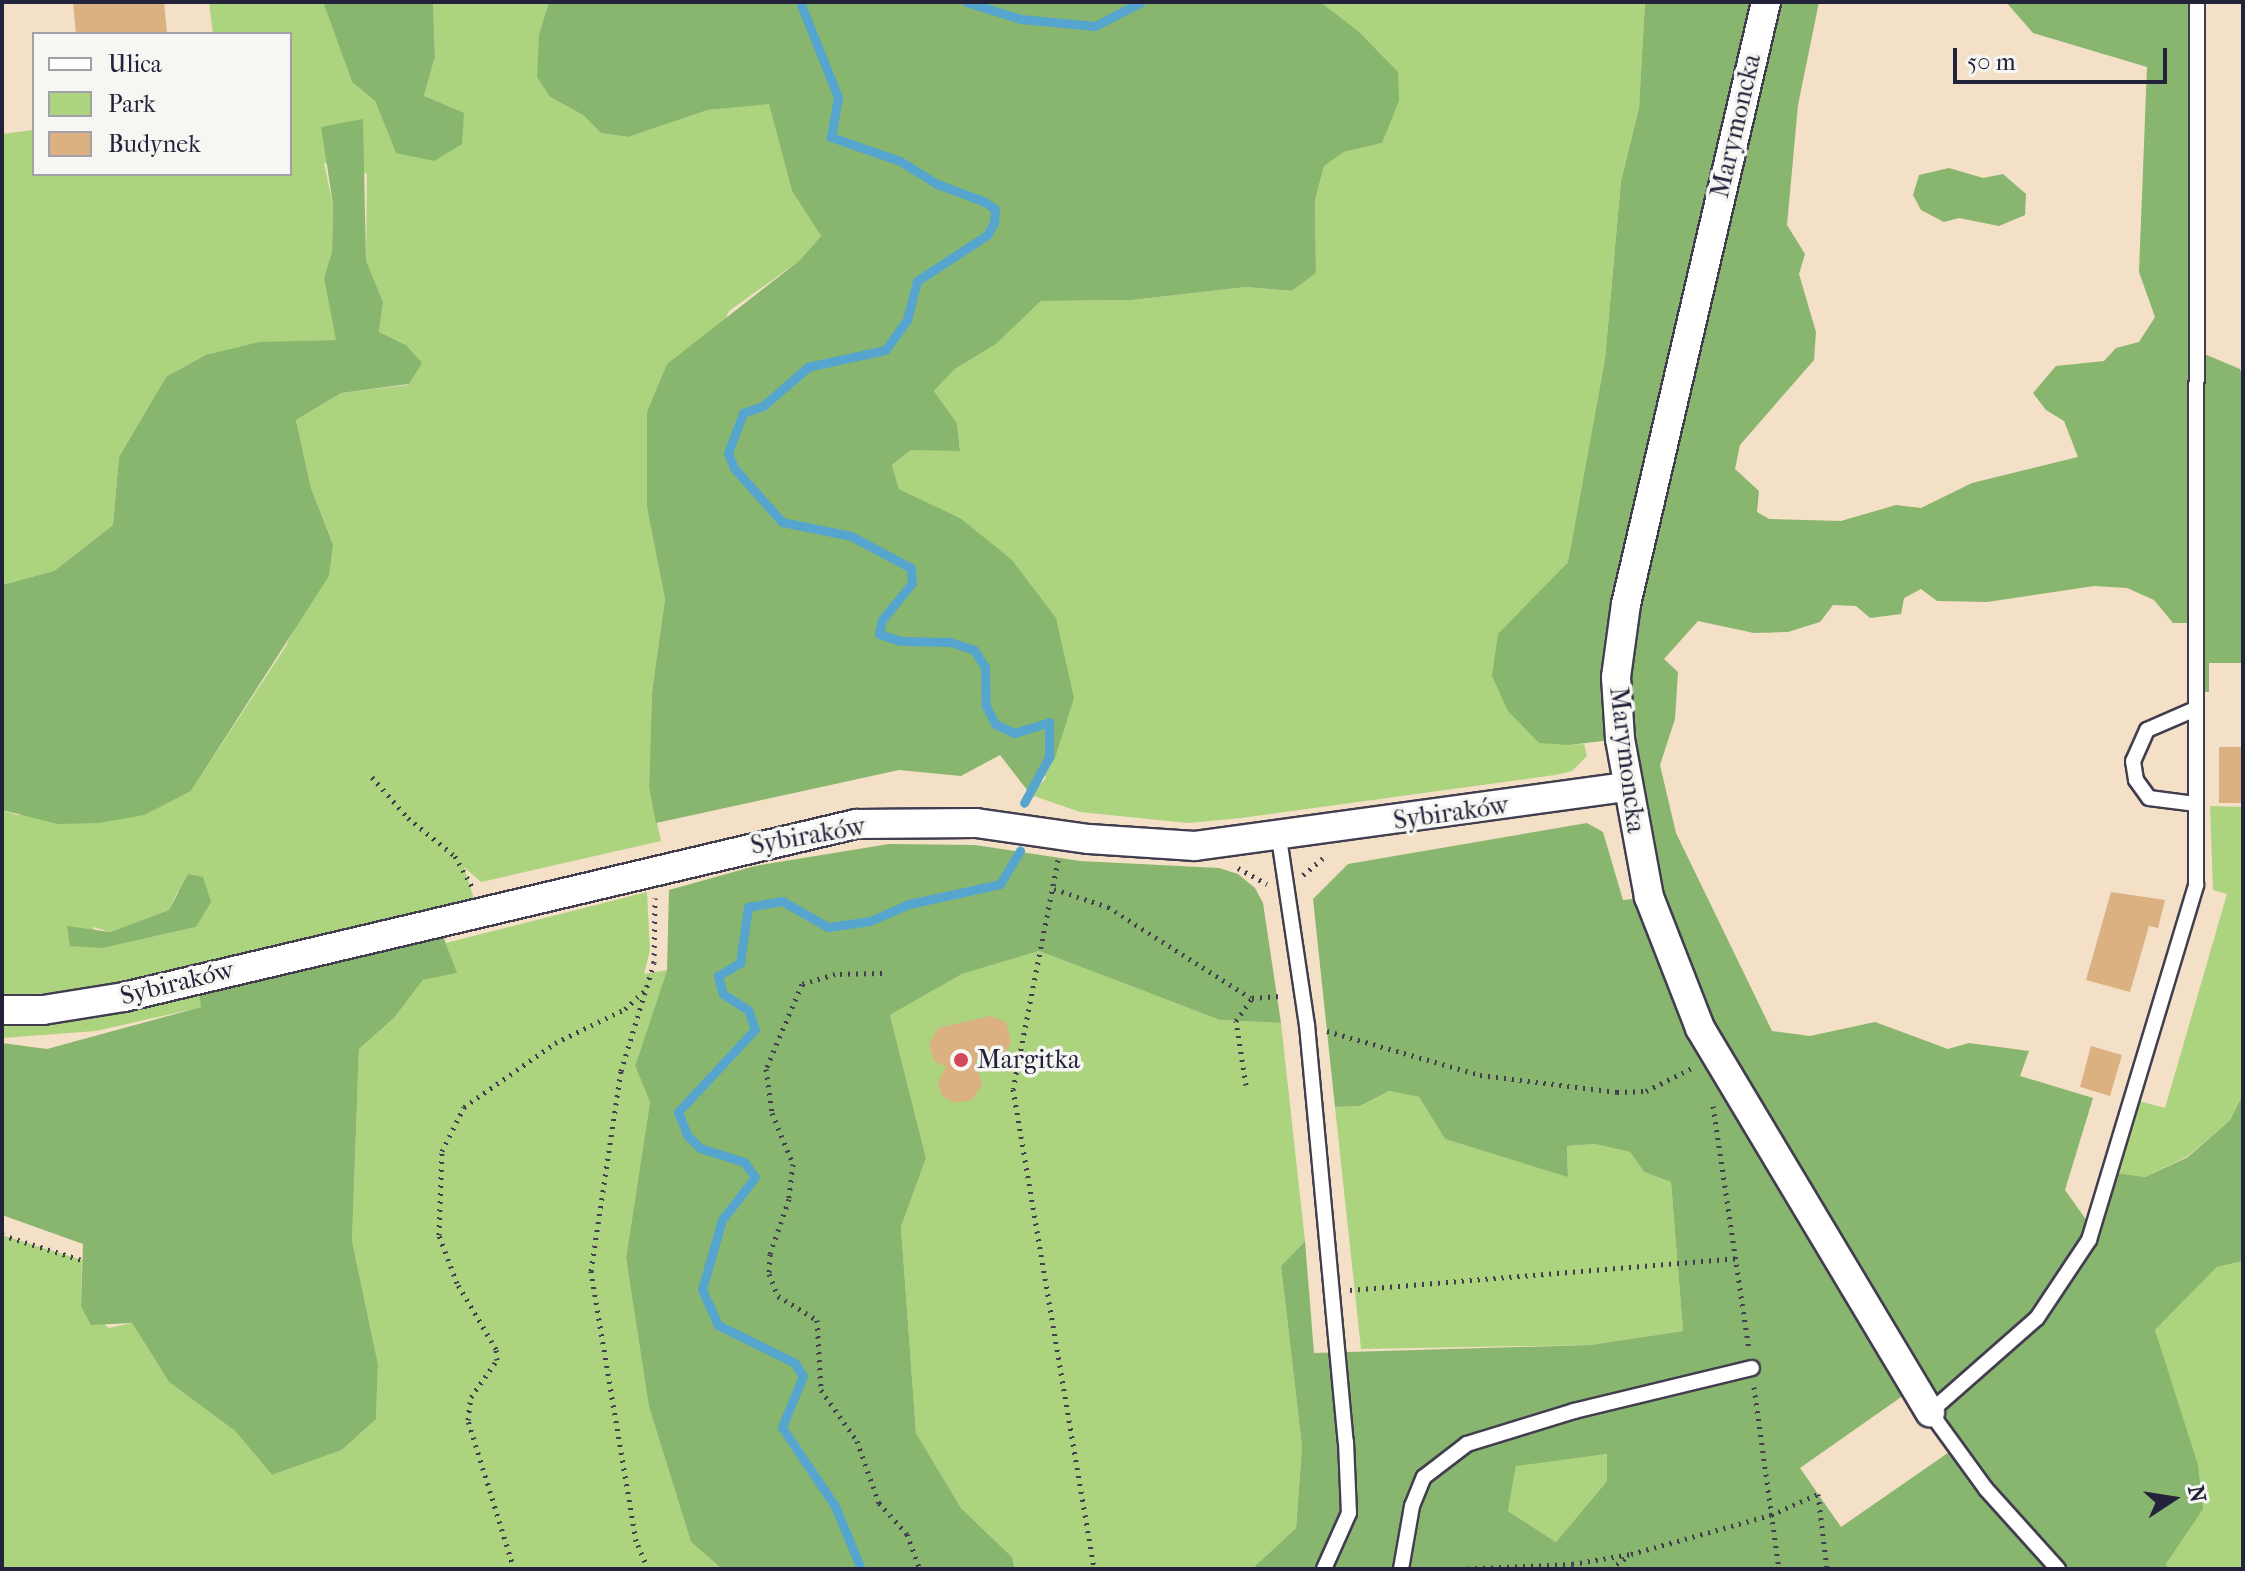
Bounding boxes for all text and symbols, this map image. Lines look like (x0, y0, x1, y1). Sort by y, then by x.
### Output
legend (32, 32, 292, 176)
scale bar (1957, 32, 2171, 82)
text: 50 m (1967, 48, 2016, 76)
text: Ulica (108, 50, 162, 78)
street label: Marymoncka (1704, 51, 1768, 201)
text: Park (108, 90, 156, 118)
text: Budynek (108, 130, 201, 158)
street label: Marymoncka (1603, 685, 1651, 835)
street label: Sybiraków (1391, 789, 1511, 837)
street label: Sybiraków (748, 811, 868, 861)
street label: Sybiraków (117, 954, 237, 1012)
place label: Margitka (977, 1044, 1080, 1076)
marker: Margitka (952, 1051, 970, 1069)
north arrow (2133, 1459, 2213, 1539)
text: N (2182, 1483, 2211, 1505)

